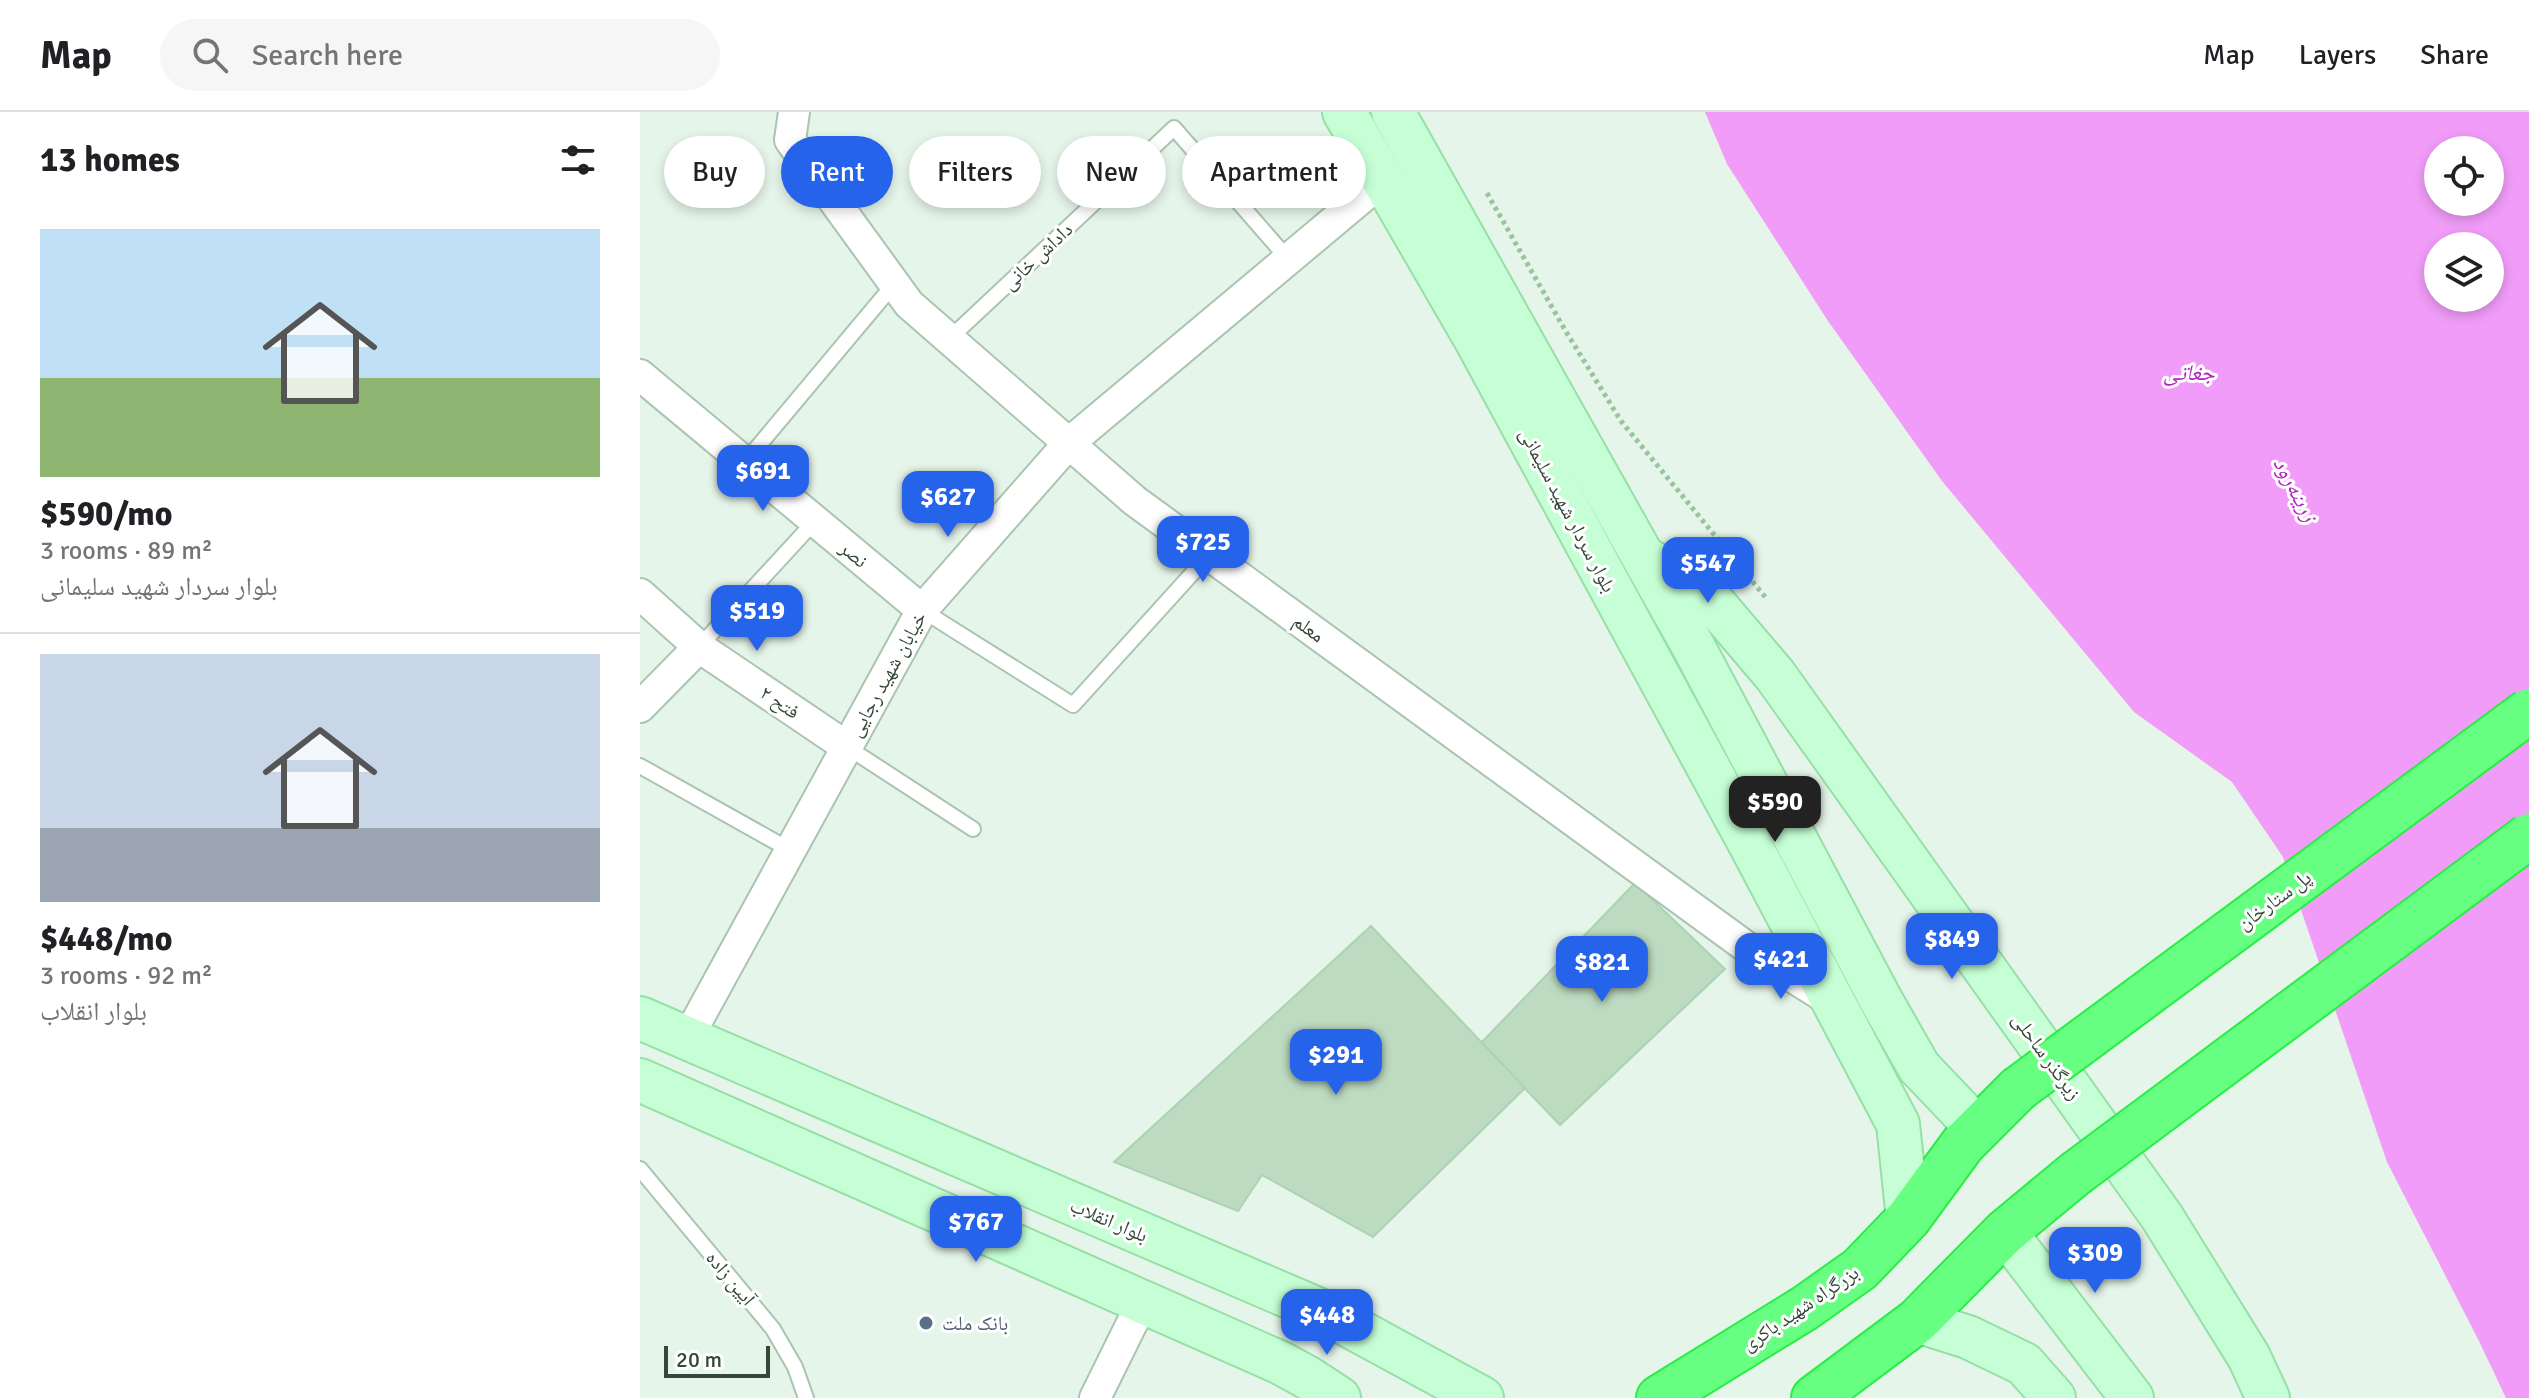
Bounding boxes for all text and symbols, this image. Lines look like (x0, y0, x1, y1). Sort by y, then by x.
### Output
search box (160, 19, 720, 91)
text: Map (40, 32, 112, 79)
icon: search (188, 33, 232, 77)
text: Search here (252, 37, 403, 74)
text: Map (2203, 38, 2255, 72)
text: Layers (2299, 38, 2376, 72)
text: Share (2420, 38, 2489, 72)
chip: Buy (664, 136, 765, 208)
chip: Rent (781, 136, 893, 208)
chip: Filters (909, 136, 1041, 208)
chip: New (1057, 136, 1166, 208)
chip: Apartment (1182, 136, 1366, 208)
map controls (2424, 136, 2504, 312)
button: locate (2424, 136, 2504, 216)
icon: filters (556, 138, 600, 182)
text: 13 homes (40, 139, 180, 181)
street label: داداش خانی (997, 217, 1078, 295)
button: layers (2424, 232, 2504, 312)
icon: home (248, 281, 392, 425)
water label: جغاتی (2163, 359, 2216, 386)
street label: بلوار سردار شهید سلیمانی (1514, 424, 1621, 597)
pin: $691 (716, 445, 810, 513)
water label: زرینه‌رود (2267, 453, 2325, 528)
text: $691 (735, 455, 791, 487)
pin: $627 (901, 471, 995, 539)
text: $627 (920, 481, 976, 513)
text: $590/mo (40, 493, 173, 535)
pin: $725 (1156, 516, 1250, 584)
text: $725 (1175, 526, 1231, 558)
text: 3 rooms · 89 m² (40, 535, 213, 567)
street label: نصر (834, 535, 873, 573)
pin: $547 (1661, 537, 1755, 605)
text: $547 (1680, 547, 1736, 579)
text: بلوار سردار شهید سلیمانی (40, 571, 278, 603)
pin: $519 (710, 585, 804, 653)
text: $519 (729, 595, 785, 627)
street label: خیابان شهید رجایی (843, 607, 932, 741)
street label: معلم (1287, 609, 1329, 649)
street label: فتح ۲ (755, 680, 804, 725)
icon: home (248, 706, 392, 850)
pin: $590 (1728, 776, 1822, 844)
text: $590 (1747, 786, 1803, 818)
street label: پل ستارخان (2232, 865, 2316, 936)
pin: $849 (1905, 913, 1999, 981)
text: $448/mo (40, 918, 173, 960)
text: $849 (1924, 923, 1980, 955)
pin: $421 (1734, 933, 1828, 1001)
pin: $821 (1555, 936, 1649, 1004)
text: $421 (1753, 943, 1809, 975)
text: $821 (1574, 946, 1630, 978)
text: 3 rooms · 92 m² (40, 960, 213, 992)
text: بلوار انقلاب (40, 996, 147, 1028)
street label: زیرگذر ساحلی (2006, 1008, 2087, 1105)
pin: $291 (1289, 1029, 1383, 1097)
text: $291 (1308, 1039, 1364, 1071)
street label: بلوار انقلاب (1066, 1193, 1152, 1248)
pin: $767 (929, 1196, 1023, 1264)
text: $767 (948, 1206, 1004, 1238)
pin: $309 (2048, 1227, 2142, 1295)
text: $309 (2067, 1237, 2123, 1269)
street label: آیین زاده (701, 1246, 761, 1312)
street label: بزرگراه شهید باکری (1737, 1260, 1864, 1357)
pin: $448 (1280, 1289, 1374, 1357)
text: $448 (1299, 1299, 1355, 1331)
place label: بانک ملت (942, 1311, 1008, 1336)
marker: بانک ملت (917, 1314, 935, 1332)
scale bar (664, 1342, 770, 1378)
text: 20 m (676, 1346, 722, 1373)

